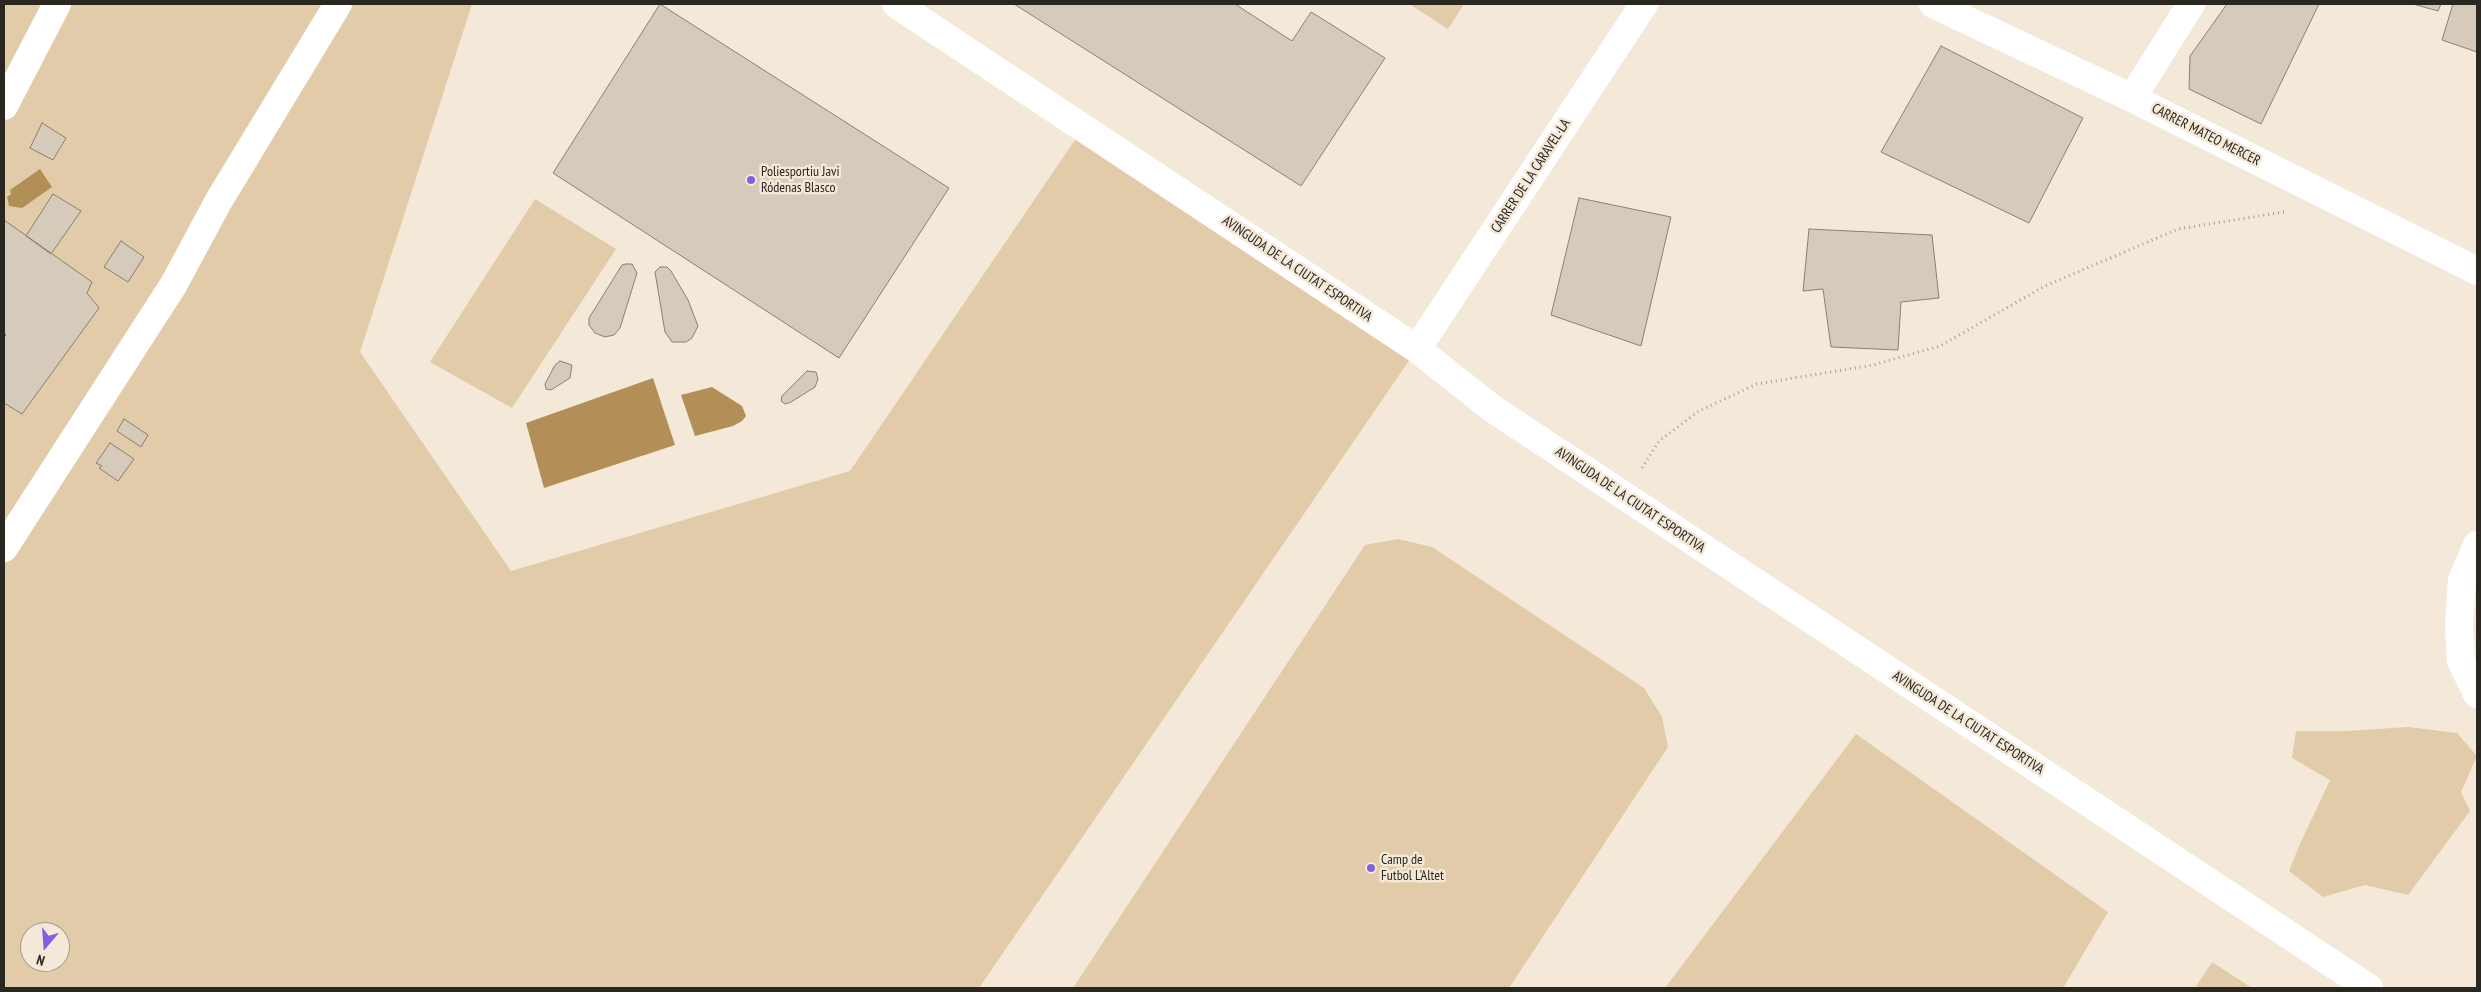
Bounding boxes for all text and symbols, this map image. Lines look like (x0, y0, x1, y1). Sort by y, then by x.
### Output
street label: CARRER MATEO MERCER (2149, 100, 2263, 170)
street label: CARRER DE LA CARAVEL·LA (1488, 116, 1574, 236)
place label: Poliesportiu Javi Ródenas Blasco (761, 164, 839, 196)
marker: Poliesportiu Javi Ródenas Blasco (745, 174, 757, 186)
street label: AVINGUDA DE LA CIUTAT ESPORTIVA (1219, 212, 1375, 326)
street label: AVINGUDA DE LA CIUTAT ESPORTIVA (1552, 443, 1708, 557)
street label: AVINGUDA DE LA CIUTAT ESPORTIVA (1889, 668, 2047, 778)
place label: Camp de Futbol L'Altet (1381, 852, 1444, 884)
marker: Camp de Futbol L'Altet (1365, 862, 1377, 874)
north arrow (20, 922, 70, 972)
text: N (34, 951, 47, 970)

